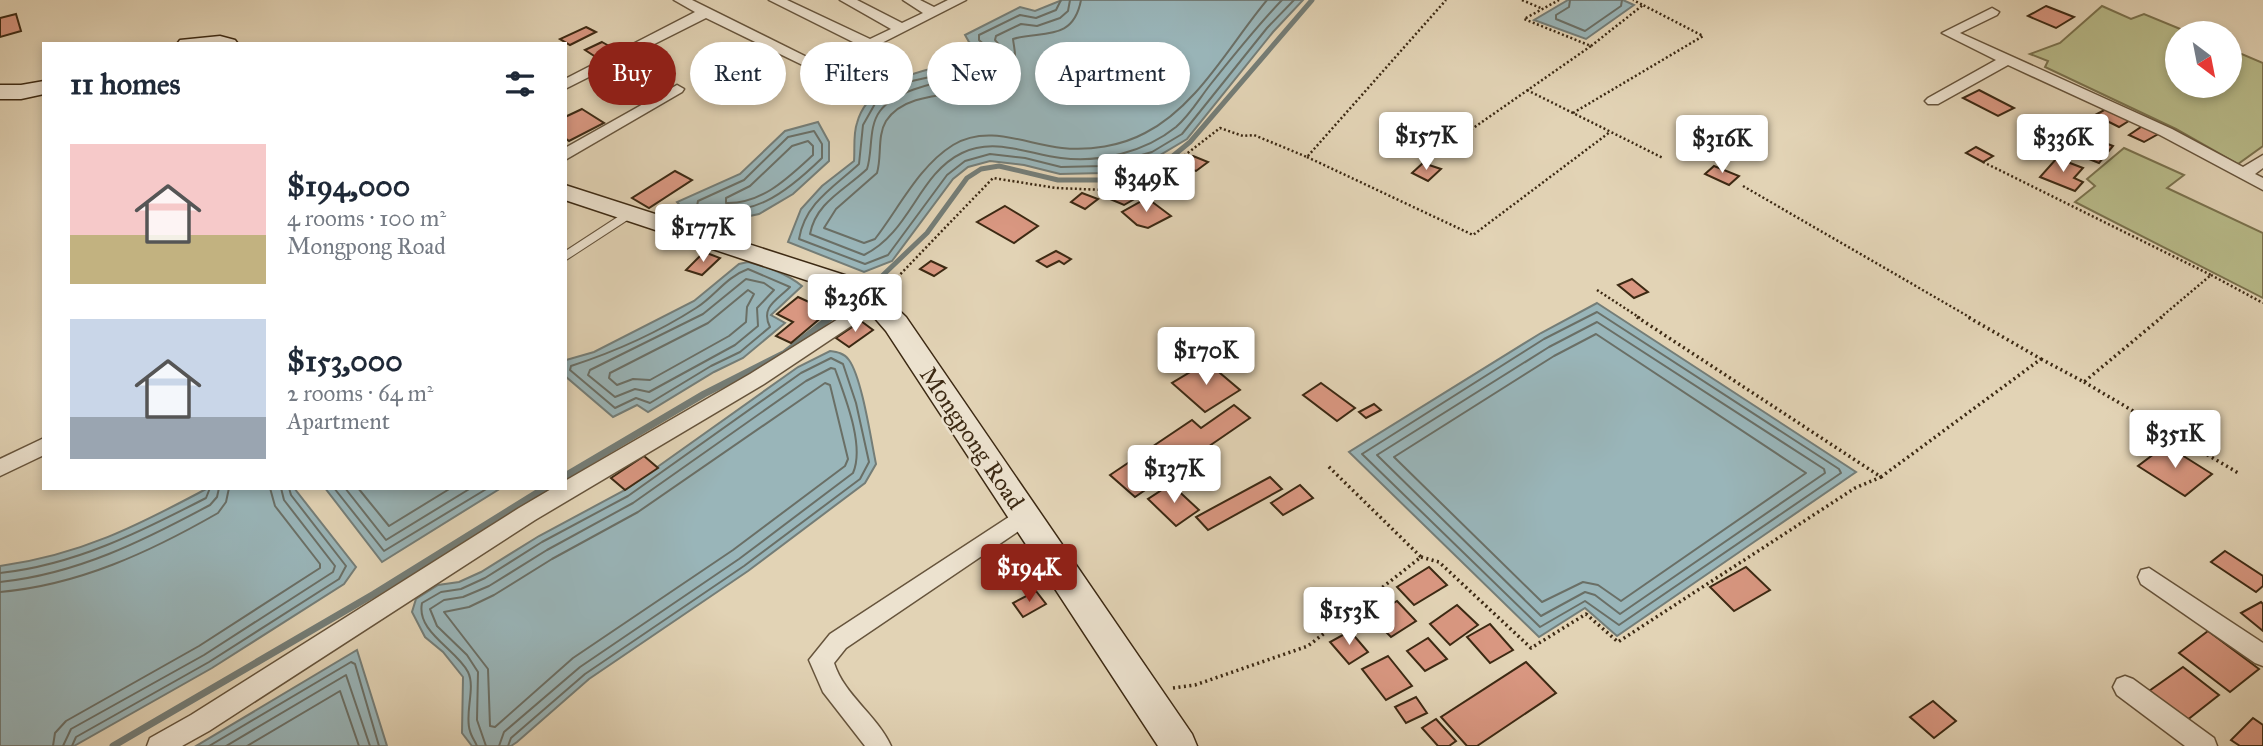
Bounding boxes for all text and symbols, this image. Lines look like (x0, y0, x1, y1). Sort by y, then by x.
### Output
north arrow (2165, 21, 2242, 98)
map controls (2165, 21, 2242, 98)
chip: Buy (588, 42, 676, 105)
chip: Rent (690, 42, 786, 105)
chip: Filters (800, 42, 913, 105)
chip: New (927, 42, 1021, 105)
chip: Apartment (1035, 42, 1190, 105)
icon: filters (501, 65, 539, 103)
text: 11 homes (70, 66, 181, 102)
pin: $157K (1377, 113, 1475, 172)
pin: $336K (2014, 114, 2112, 174)
pin: $316K (1673, 116, 1771, 175)
text: $157K (1395, 121, 1457, 149)
text: $336K (2033, 123, 2093, 151)
text: $316K (1692, 124, 1752, 152)
pin: $349K (1097, 154, 1195, 214)
text: $349K (1114, 163, 1178, 191)
text: $194,000 (287, 168, 410, 204)
icon: home (126, 172, 210, 256)
text: 4 rooms · 100 m² (287, 204, 446, 232)
pin: $177K (654, 204, 752, 264)
text: $177K (671, 213, 735, 241)
text: Mongpong Road (287, 232, 446, 260)
pin: $236K (806, 274, 904, 334)
text: $236K (824, 283, 886, 311)
pin: $170K (1157, 328, 1255, 387)
text: $170K (1174, 336, 1238, 364)
text: $153,000 (287, 343, 403, 379)
icon: home (126, 347, 210, 431)
street label: Mongpong Road (913, 361, 1031, 515)
text: 2 rooms · 64 m² (287, 379, 433, 407)
text: Apartment (287, 407, 390, 435)
pin: $351K (2126, 410, 2224, 470)
text: $351K (2145, 419, 2205, 447)
pin: $137K (1125, 446, 1223, 505)
text: $137K (1144, 454, 1204, 482)
pin: $194K (980, 544, 1078, 604)
text: $194K (997, 553, 1061, 581)
pin: $153K (1300, 588, 1398, 647)
text: $153K (1320, 596, 1378, 624)

